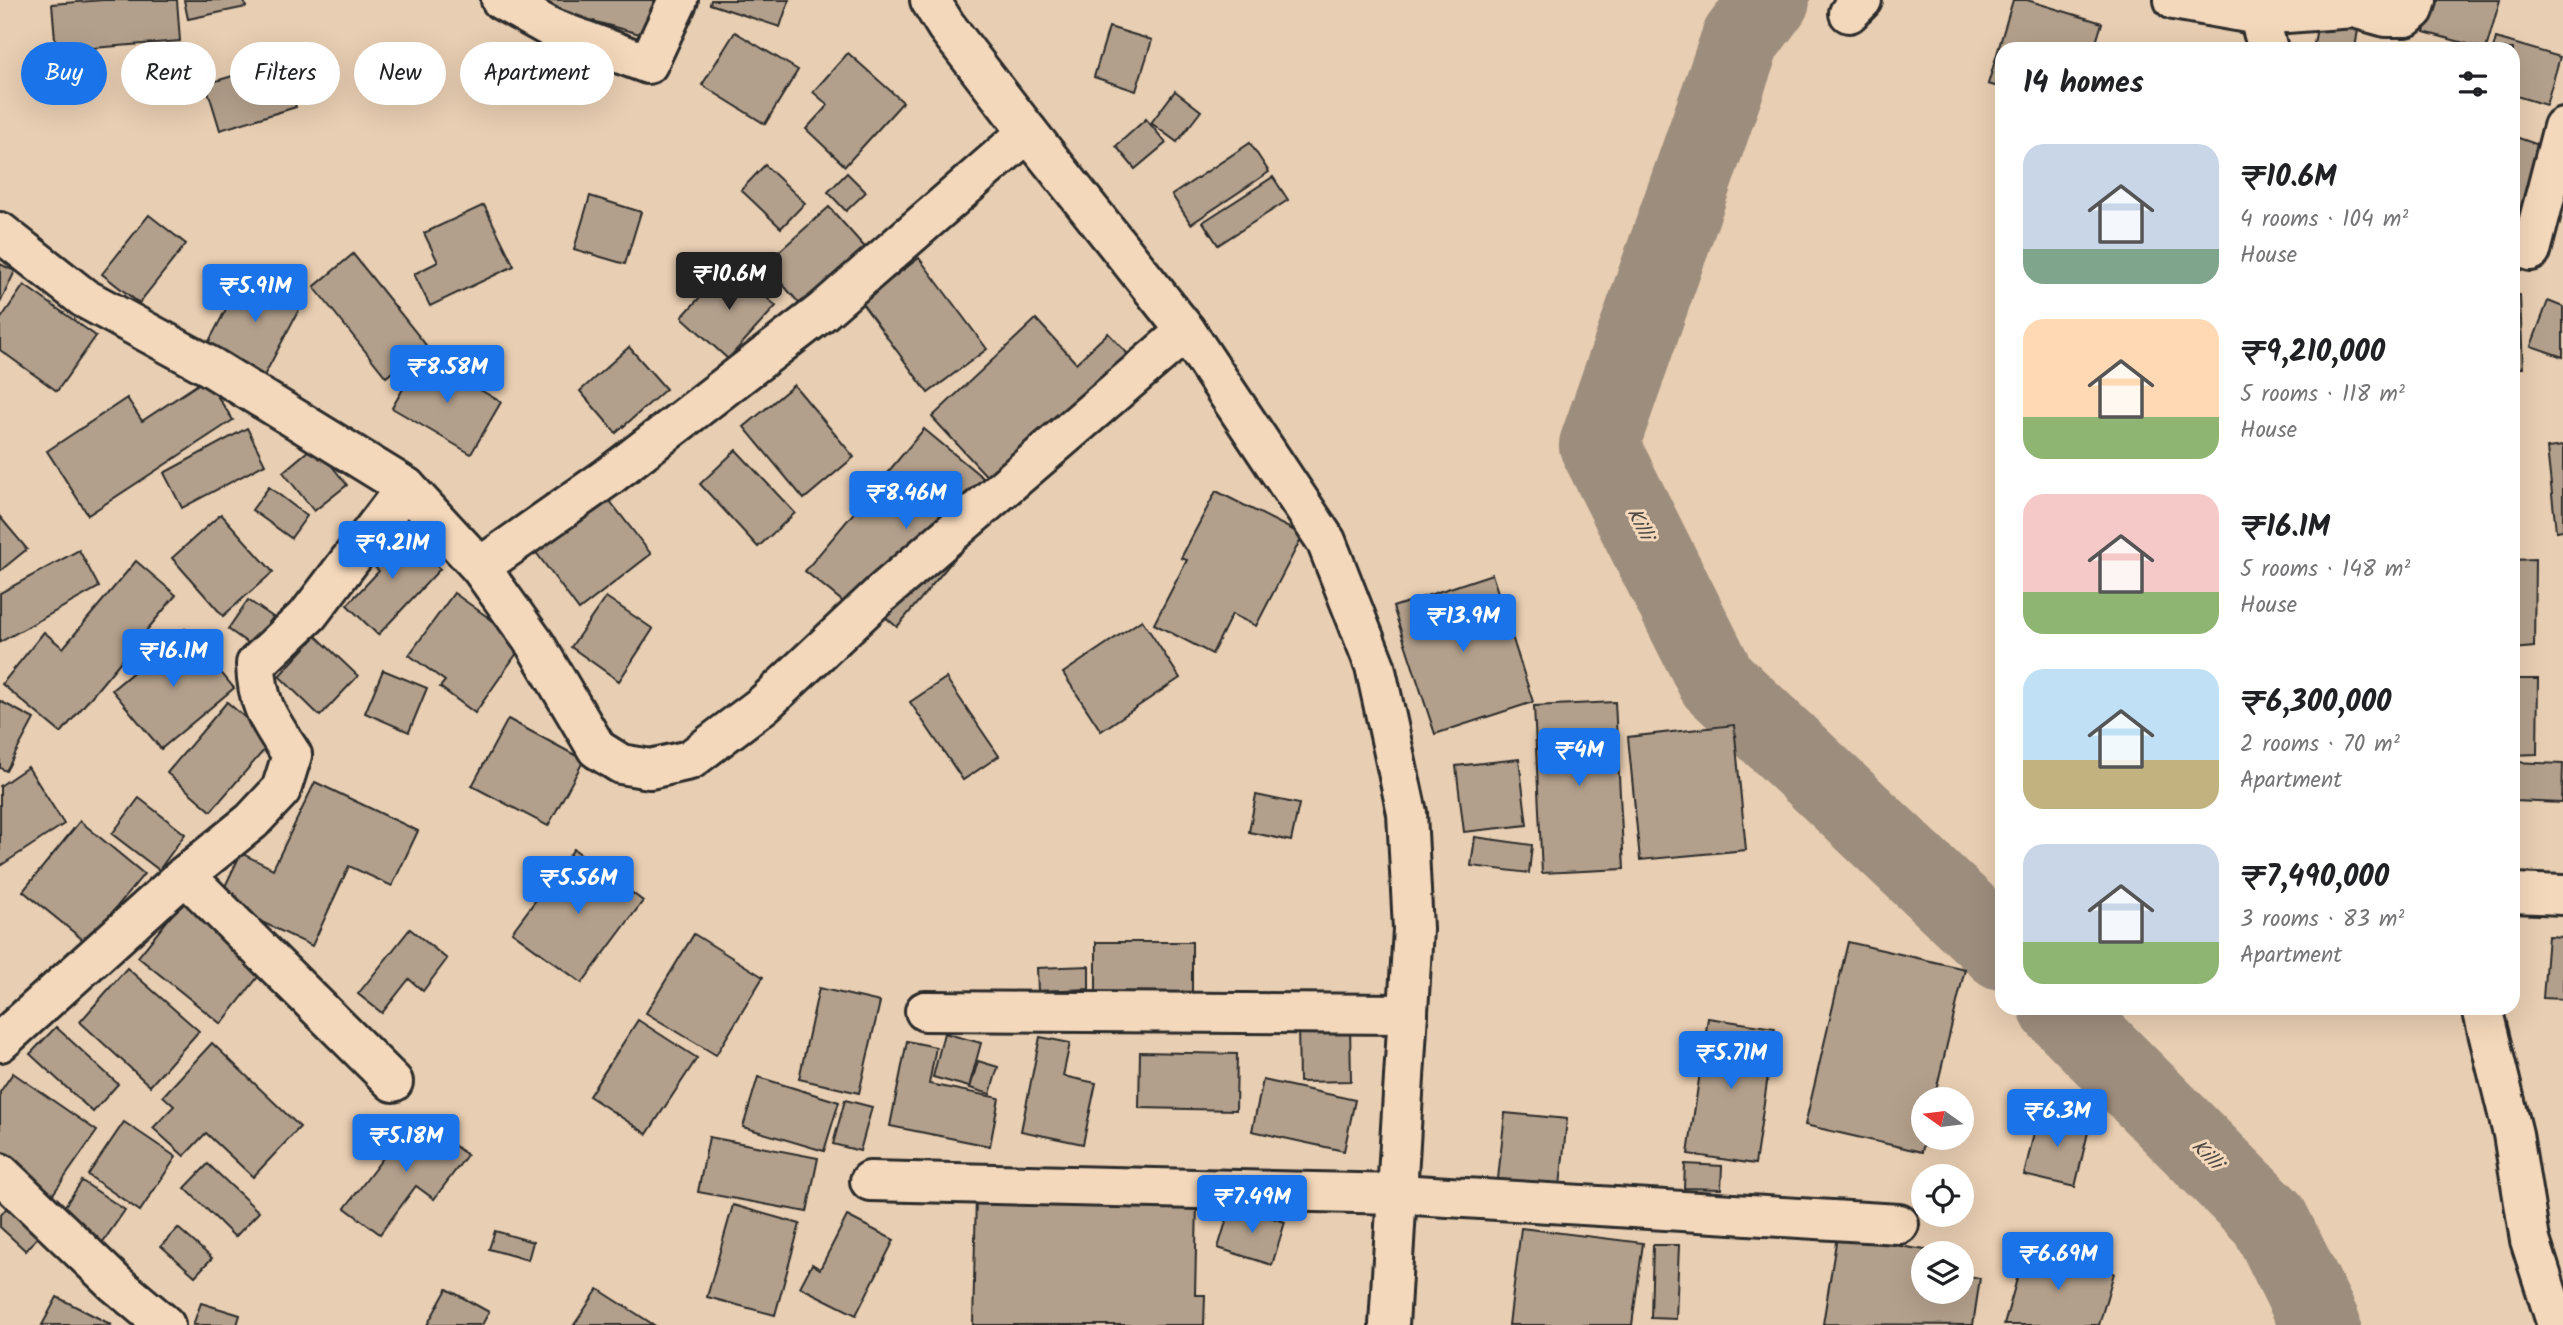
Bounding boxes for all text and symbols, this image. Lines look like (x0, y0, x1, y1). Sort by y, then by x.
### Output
chip: Buy (21, 42, 107, 105)
chip: Rent (121, 42, 216, 105)
chip: Filters (230, 42, 340, 105)
chip: New (354, 42, 446, 105)
chip: Apartment (460, 42, 614, 105)
text: 14 homes (2023, 60, 2144, 108)
icon: filters (2454, 65, 2492, 103)
text: ₹10.6M (2240, 154, 2337, 202)
icon: home (2079, 172, 2163, 256)
text: 4 rooms · 104 m² (2240, 202, 2408, 238)
text: House (2240, 238, 2297, 274)
pin: ₹10.6M (672, 252, 786, 312)
text: ₹10.6M (692, 257, 766, 293)
pin: ₹5.91M (198, 264, 312, 324)
text: ₹5.91M (218, 269, 292, 305)
text: ₹9,210,000 (2240, 329, 2385, 377)
pin: ₹8.58M (390, 346, 504, 405)
icon: home (2079, 347, 2163, 431)
text: ₹8.58M (406, 350, 488, 386)
text: 5 rooms · 118 m² (2240, 377, 2405, 413)
text: House (2240, 413, 2297, 449)
pin: ₹8.46M (849, 472, 963, 531)
text: ₹8.46M (865, 476, 947, 512)
water label: Killi (1617, 502, 1663, 550)
text: ₹16.1M (2240, 504, 2330, 552)
pin: ₹9.21M (335, 522, 449, 581)
icon: home (2079, 522, 2163, 606)
text: ₹9.21M (355, 526, 429, 562)
text: 5 rooms · 148 m² (2240, 552, 2410, 588)
text: House (2240, 588, 2297, 624)
pin: ₹13.9M (1406, 594, 1520, 654)
text: ₹13.9M (1426, 599, 1500, 635)
pin: ₹16.1M (116, 630, 230, 689)
text: ₹16.1M (138, 634, 208, 670)
text: ₹6,300,000 (2240, 679, 2391, 727)
icon: home (2079, 697, 2163, 781)
text: 2 rooms · 70 m² (2240, 727, 2400, 763)
pin: ₹4M (1545, 728, 1613, 788)
text: ₹4M (1554, 733, 1604, 769)
text: Apartment (2240, 763, 2342, 799)
text: ₹7,490,000 (2240, 854, 2389, 902)
pin: ₹5.56M (521, 856, 635, 916)
text: ₹5.56M (539, 861, 617, 897)
icon: home (2079, 872, 2163, 956)
text: 3 rooms · 83 m² (2240, 902, 2404, 938)
text: Apartment (2240, 938, 2342, 974)
pin: ₹5.71M (1674, 1032, 1788, 1091)
text: ₹5.71M (1695, 1036, 1767, 1072)
north arrow (1911, 1087, 1974, 1150)
map controls (1911, 1087, 1974, 1304)
pin: ₹6.3M (2008, 1090, 2106, 1149)
text: ₹6.3M (2023, 1094, 2091, 1130)
pin: ₹5.18M (349, 1114, 463, 1174)
text: ₹5.18M (368, 1119, 444, 1155)
water label: Killi (2183, 1132, 2232, 1181)
button: locate (1911, 1164, 1974, 1227)
pin: ₹7.49M (1195, 1176, 1309, 1235)
text: ₹7.49M (1213, 1180, 1291, 1216)
pin: ₹6.69M (2001, 1232, 2115, 1292)
text: ₹6.69M (2018, 1237, 2098, 1273)
button: layers (1911, 1241, 1974, 1304)

